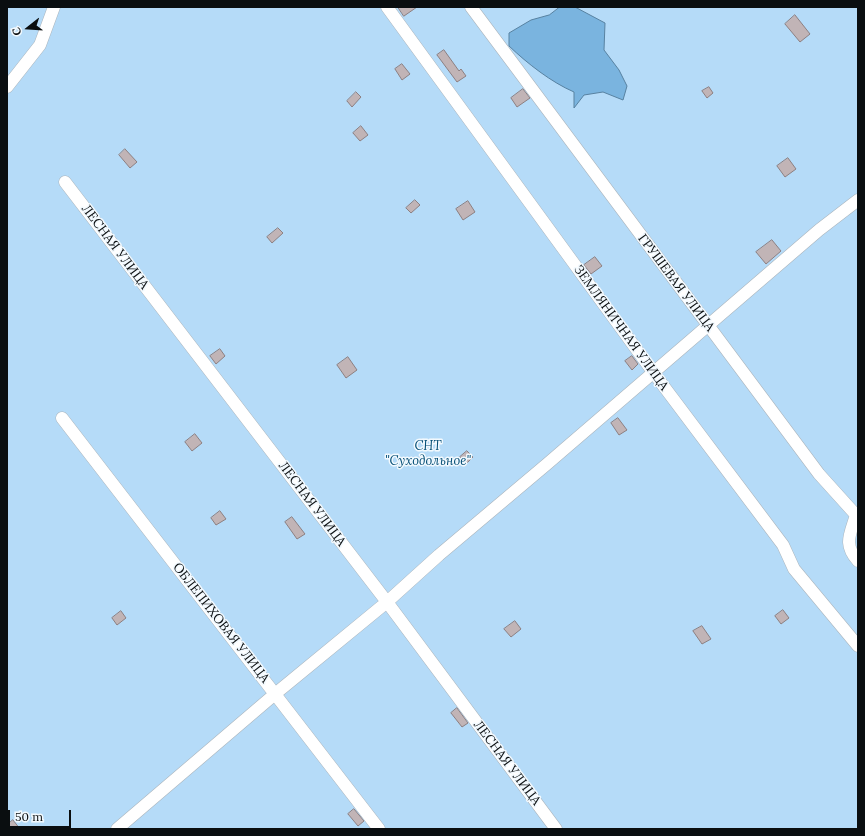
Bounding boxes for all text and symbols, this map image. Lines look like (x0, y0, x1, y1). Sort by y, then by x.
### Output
north arrow (8, 8, 48, 48)
text: С (9, 26, 24, 37)
street label: ЛЕСНАЯ УЛИЦА (78, 202, 152, 292)
street label: ГРУШЕВАЯ УЛИЦА (634, 231, 718, 335)
street label: ЗЕМЛЯНИЧНАЯ УЛИЦА (570, 262, 672, 394)
park label: СНТ "Суходольное" (385, 438, 471, 469)
street label: ЛЕСНАЯ УЛИЦА (275, 459, 349, 549)
street label: ОБЛЕПИХОВАЯ УЛИЦА (169, 560, 273, 686)
street label: ЛЕСНАЯ УЛИЦА (470, 718, 544, 808)
scale bar (10, 802, 73, 828)
text: 50 m (15, 809, 43, 824)

